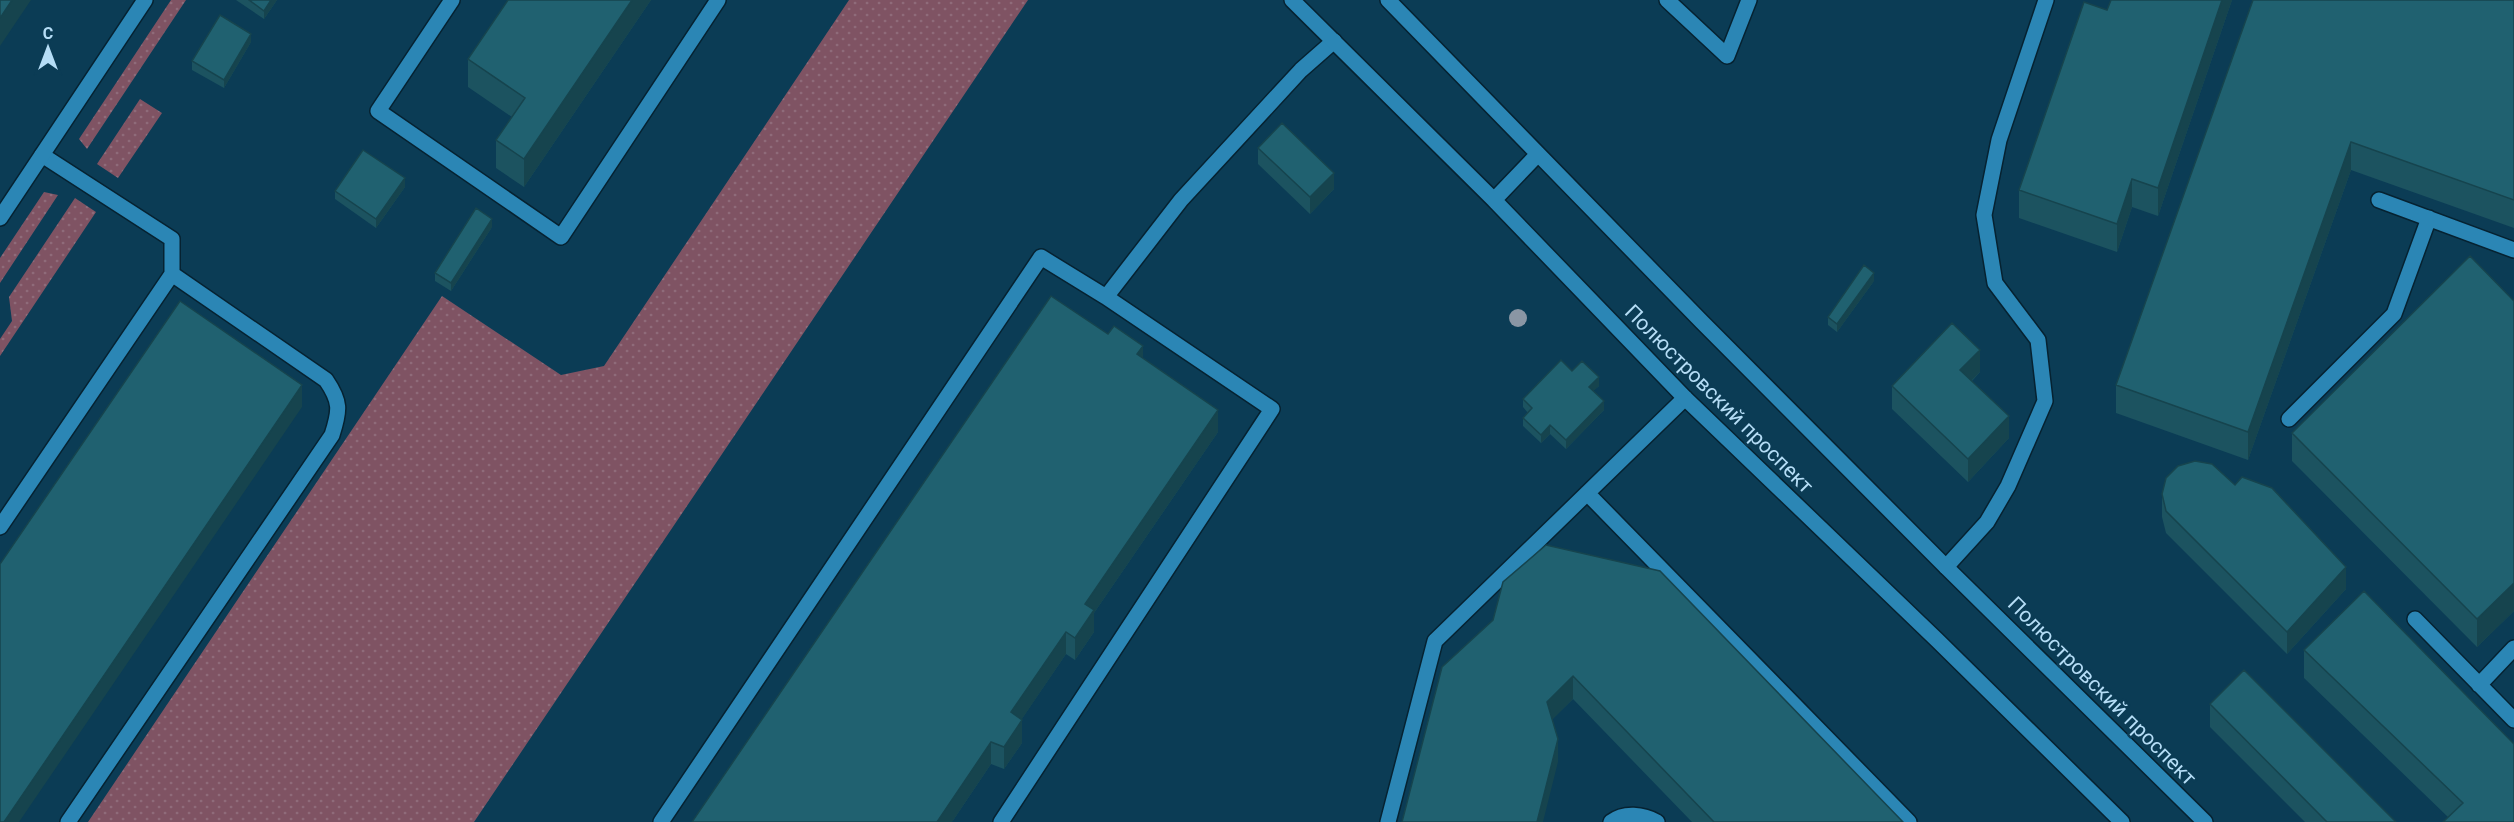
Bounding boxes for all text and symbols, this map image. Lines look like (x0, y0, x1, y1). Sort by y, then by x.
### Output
north arrow (18, 18, 78, 78)
text: С (43, 24, 53, 43)
street label: Полюстровский проспект (1620, 300, 1818, 498)
street label: Полюстровский проспект (2003, 592, 2201, 790)

